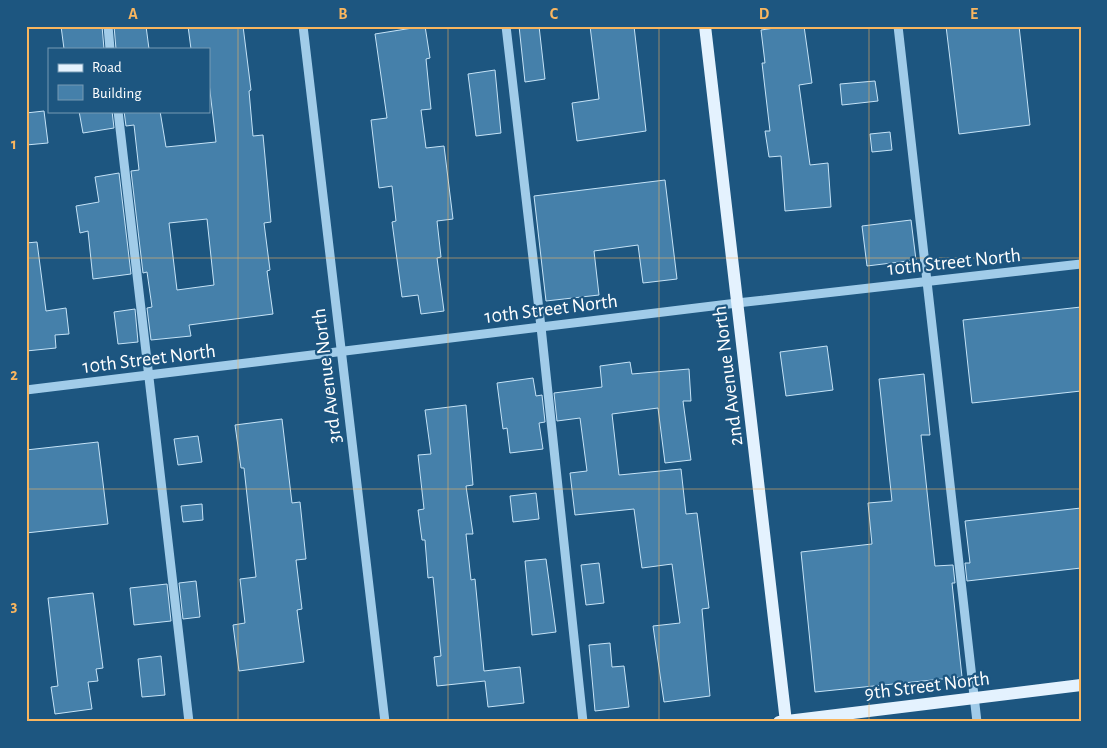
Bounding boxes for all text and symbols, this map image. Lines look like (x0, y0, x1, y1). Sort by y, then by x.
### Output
text: A (128, 6, 138, 22)
text: B (338, 6, 348, 22)
text: C (550, 6, 559, 22)
text: D (759, 6, 770, 22)
text: E (970, 6, 978, 22)
legend (48, 48, 210, 112)
text: Road (92, 60, 122, 75)
text: Building (92, 86, 142, 101)
text: 1 (11, 136, 17, 152)
street label: 10th Street North (886, 245, 1022, 279)
street label: 10th Street North (483, 291, 619, 327)
street label: 2nd Avenue North (709, 305, 746, 447)
street label: 3rd Avenue North (309, 307, 345, 445)
street label: 10th Street North (81, 341, 217, 377)
text: 2 (10, 367, 18, 383)
text: 3 (11, 598, 18, 614)
street label: 9th Street North (863, 668, 991, 704)

